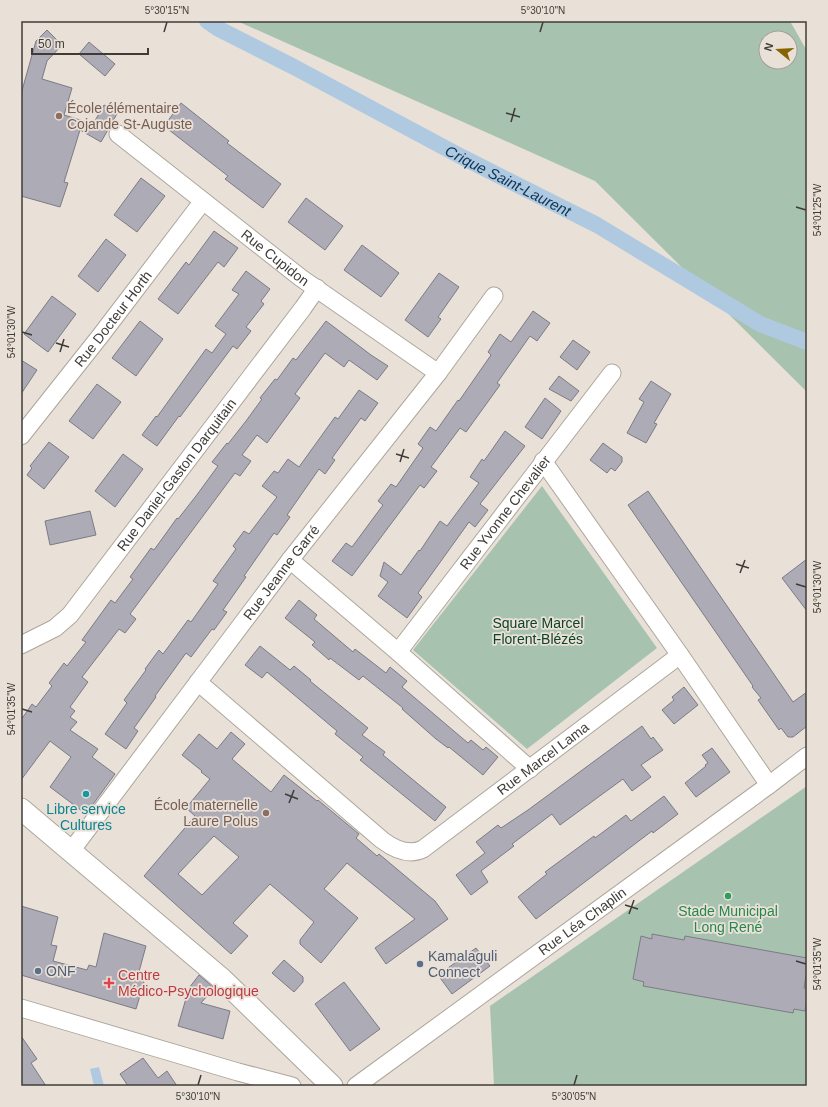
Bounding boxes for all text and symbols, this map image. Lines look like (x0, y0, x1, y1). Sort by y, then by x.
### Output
text: 5°30'15"N (145, 5, 189, 16)
text: 5°30'10"N (521, 5, 565, 16)
scale bar (32, 30, 148, 56)
north arrow (758, 30, 798, 70)
text: 50 m (38, 37, 65, 51)
text: N (762, 41, 775, 53)
place label: École élémentaire Cojande St-Auguste (67, 100, 193, 132)
marker: École élémentaire Cojande St-Auguste (54, 111, 64, 121)
water label: Crique Saint-Laurent (443, 141, 575, 219)
text: 54°01'25"W (812, 183, 823, 236)
street label: Rue Cupidon (238, 226, 312, 289)
street label: Rue Docteur Horth (71, 268, 155, 370)
text: 54°01'30"W (6, 305, 17, 358)
street label: Rue Daniel-Gaston Darquitain (114, 395, 239, 554)
street label: Rue Yvonne Chevalier (456, 452, 554, 572)
street label: Rue Jeanne Garré (240, 522, 323, 623)
text: 54°01'30"W (812, 560, 823, 613)
park label: Square Marcel Florent-Blézés (492, 615, 584, 647)
text: 54°01'35"W (6, 682, 17, 735)
street label: Rue Marcel Lama (494, 719, 592, 798)
marker: Libre service Cultures (81, 789, 91, 799)
place label: École maternelle Laure Polus (154, 797, 258, 829)
place label: Libre service Cultures (46, 801, 126, 833)
marker: École maternelle Laure Polus (261, 808, 271, 818)
street label: Rue Léa Chaplin (535, 884, 629, 958)
marker: Stade Municipal Long René (723, 891, 733, 901)
place label: Stade Municipal Long René (678, 903, 778, 935)
text: 54°01'35"W (812, 937, 823, 990)
place label: Kamalaguli Connect (428, 948, 497, 980)
marker: Kamalaguli Connect (415, 959, 425, 969)
place label: ONF (46, 963, 76, 979)
marker: ONF (33, 966, 43, 976)
place label: Centre Médico-Psychologique (118, 967, 259, 999)
marker: Centre Médico-Psychologique (103, 977, 115, 989)
text: 5°30'10"N (176, 1091, 220, 1102)
text: 5°30'05"N (552, 1091, 596, 1102)

